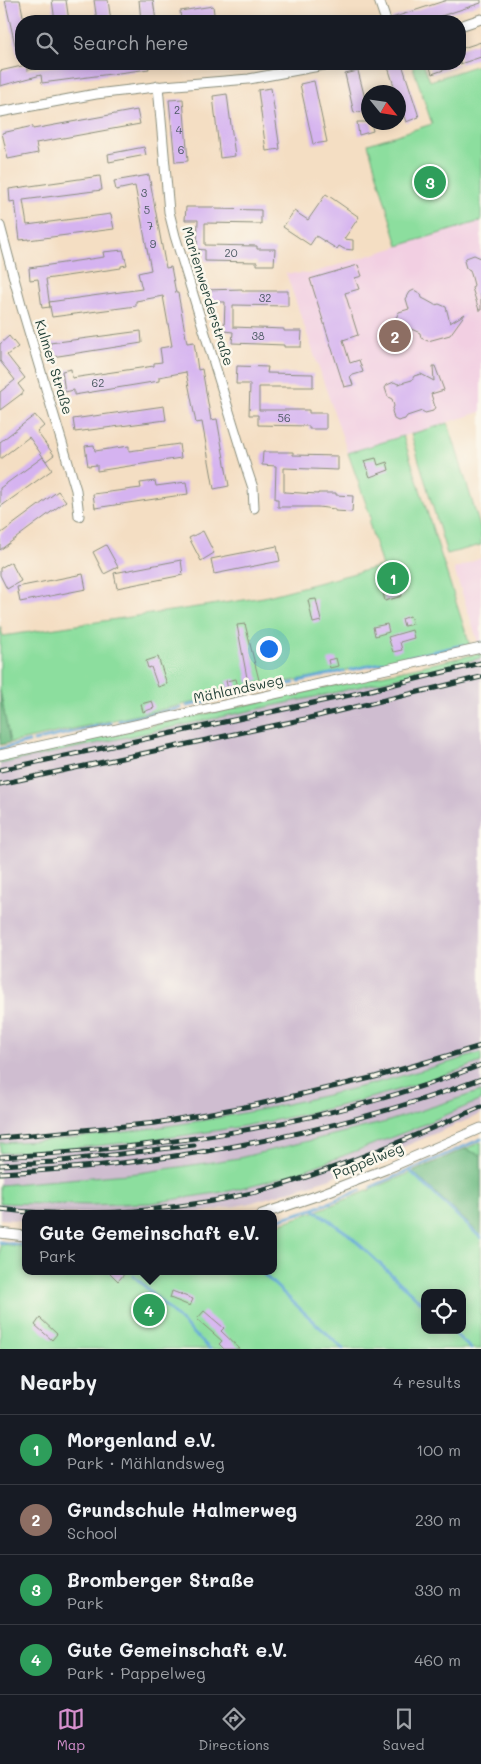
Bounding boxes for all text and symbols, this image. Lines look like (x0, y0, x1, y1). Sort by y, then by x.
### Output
search box (15, 15, 466, 70)
icon: search (33, 29, 61, 57)
text: Search here (73, 30, 189, 55)
north arrow (361, 85, 406, 130)
house number: 2 (174, 102, 180, 117)
house number: 4 (176, 122, 183, 137)
house number: 6 (178, 142, 184, 157)
pin: 3 (414, 163, 446, 201)
house number: 3 (141, 185, 148, 200)
house number: 5 (144, 202, 150, 217)
house number: 7 (147, 218, 153, 233)
street label: Marienwerderstraße (178, 224, 239, 368)
house number: 9 (150, 236, 157, 251)
house number: 20 (225, 245, 238, 260)
house number: 32 (259, 290, 271, 305)
street label: Kulmer Straße (31, 317, 78, 417)
pin: 2 (379, 317, 411, 355)
house number: 38 (251, 328, 265, 343)
house number: 62 (92, 375, 104, 390)
house number: 56 (277, 410, 291, 425)
pin: 1 (377, 559, 409, 597)
your location (256, 636, 282, 662)
street label: Mählandsweg (191, 670, 284, 707)
street label: Pappelweg (330, 1138, 406, 1183)
popup (22, 1210, 277, 1275)
text: Gute Gemeinschaft e.V. (39, 1220, 260, 1245)
text: Park (39, 1245, 75, 1266)
map controls (421, 1289, 466, 1334)
button: locate (421, 1289, 466, 1334)
pin: 4 (133, 1291, 165, 1329)
text: Nearby (20, 1368, 97, 1395)
text: 4 results (393, 1371, 461, 1392)
text: Morgenland e.V. (67, 1427, 216, 1452)
text: 1 (32, 1439, 40, 1460)
text: 100 m (416, 1439, 461, 1460)
text: Park · Mählandsweg (67, 1452, 225, 1473)
text: Grundschule Halmerweg (67, 1497, 297, 1522)
text: 2 (32, 1509, 40, 1530)
text: 230 m (415, 1509, 461, 1530)
text: School (67, 1522, 117, 1543)
text: Bromberger Straße (67, 1567, 254, 1592)
text: 3 (31, 1579, 41, 1600)
text: 330 m (415, 1579, 461, 1600)
text: Park (67, 1592, 103, 1613)
text: Gute Gemeinschaft e.V. (67, 1637, 288, 1662)
text: 4 (31, 1649, 41, 1670)
text: 460 m (414, 1649, 461, 1670)
text: Park · Pappelweg (67, 1662, 206, 1683)
tab: Map (57, 1705, 85, 1754)
tab: Directions (198, 1705, 270, 1754)
tab: Saved (383, 1705, 424, 1754)

